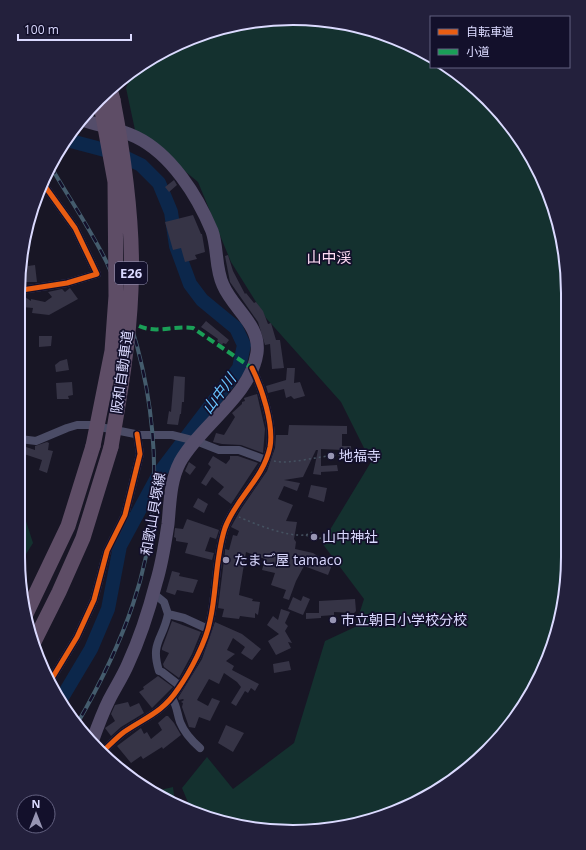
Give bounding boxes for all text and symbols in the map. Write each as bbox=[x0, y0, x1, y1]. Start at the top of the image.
scale bar bbox=[18, 16, 131, 42]
legend bbox=[430, 16, 570, 68]
text: 100 m bbox=[24, 21, 59, 38]
text: 自転車道 bbox=[466, 23, 514, 40]
text: 小道 bbox=[466, 43, 490, 60]
district label: 山中渓 bbox=[306, 247, 352, 267]
road number: E26 bbox=[115, 262, 147, 284]
street label: 阪和自動車道 bbox=[106, 329, 137, 415]
water label: 山中川 bbox=[197, 368, 241, 417]
place label: 地福寺 bbox=[339, 446, 381, 465]
marker: 地福寺 bbox=[326, 451, 336, 461]
street label: 和歌山貝塚線 bbox=[136, 471, 169, 557]
place label: 山中神社 bbox=[322, 527, 378, 546]
marker: 山中神社 bbox=[309, 532, 319, 542]
place label: たまご屋 tamaco bbox=[234, 550, 342, 569]
marker: たまご屋 tamaco bbox=[221, 555, 231, 565]
place label: 市立朝日小学校分校 bbox=[341, 610, 467, 629]
marker: 市立朝日小学校分校 bbox=[328, 615, 338, 625]
north arrow bbox=[16, 794, 56, 834]
text: N bbox=[32, 796, 40, 811]

